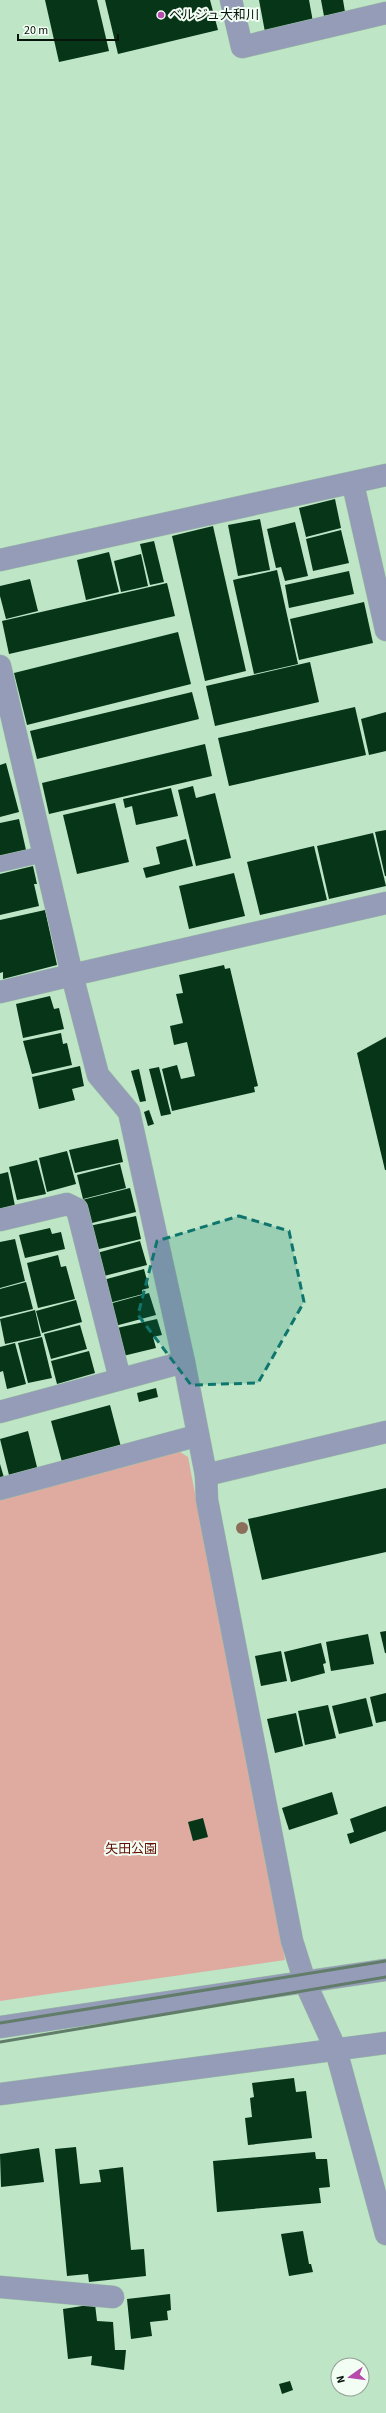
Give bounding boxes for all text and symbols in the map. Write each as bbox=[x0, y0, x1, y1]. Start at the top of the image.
place label: ベルジュ大和川 bbox=[169, 6, 259, 24]
marker: ベルジュ大和川 bbox=[156, 10, 166, 20]
scale bar bbox=[18, 16, 118, 42]
text: 20 m bbox=[24, 22, 48, 39]
park label: 矢田公園 bbox=[105, 1840, 157, 1858]
north arrow bbox=[330, 2357, 370, 2397]
text: N bbox=[333, 2374, 349, 2385]

